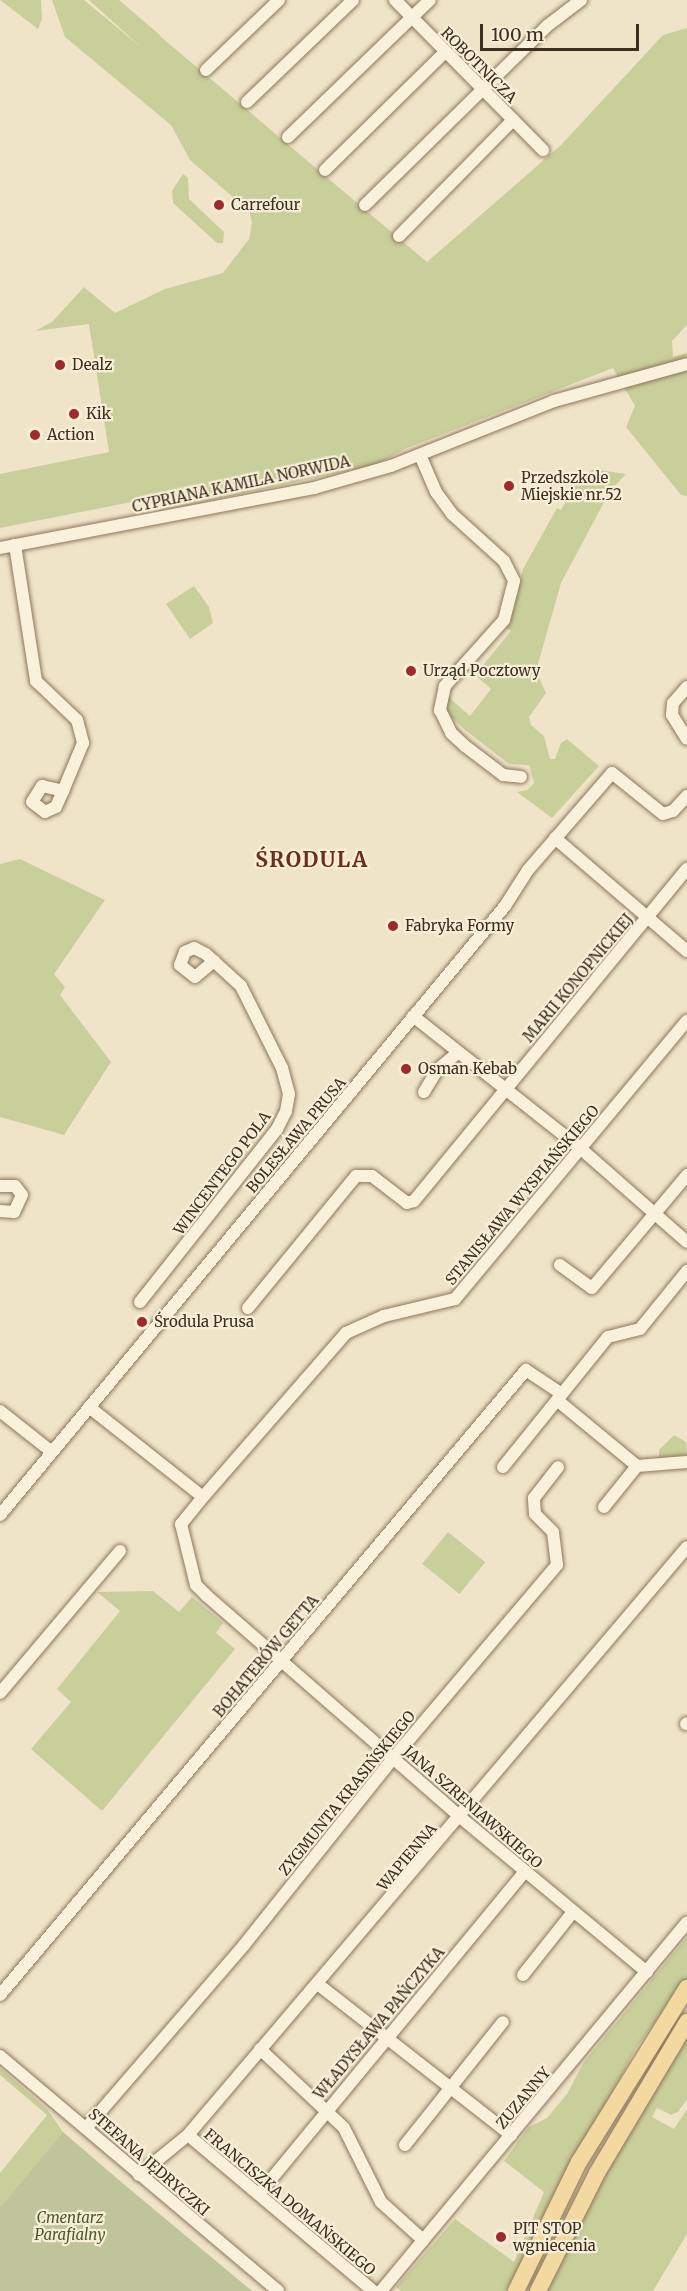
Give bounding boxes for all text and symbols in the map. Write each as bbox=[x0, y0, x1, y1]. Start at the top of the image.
scale bar bbox=[483, 12, 642, 50]
street label: ROBOTNICZA bbox=[437, 23, 521, 107]
text: 100 m bbox=[491, 23, 544, 46]
place label: Carrefour bbox=[231, 196, 300, 214]
marker: Carrefour bbox=[212, 198, 226, 212]
place label: Dealz bbox=[72, 356, 112, 374]
marker: Dealz bbox=[53, 358, 67, 372]
place label: Kik bbox=[86, 405, 111, 423]
marker: Kik bbox=[67, 407, 81, 421]
place label: Action bbox=[47, 426, 94, 444]
marker: Action bbox=[28, 428, 42, 442]
street label: CYPRIANA KAMILA NORWIDA bbox=[130, 452, 352, 516]
place label: Przedszkole Miejskie nr.52 bbox=[521, 468, 622, 503]
marker: Przedszkole Miejskie nr.52 bbox=[502, 479, 516, 493]
place label: Urząd Pocztowy bbox=[423, 662, 540, 680]
marker: Urząd Pocztowy bbox=[404, 664, 418, 678]
district label: ŚRODULA bbox=[255, 847, 369, 873]
street label: MARII KONOPNICKIEJ bbox=[519, 910, 637, 1046]
place label: Fabryka Formy bbox=[405, 917, 514, 935]
marker: Fabryka Formy bbox=[386, 919, 400, 933]
place label: Osman Kebab bbox=[418, 1060, 517, 1078]
marker: Osman Kebab bbox=[399, 1062, 413, 1076]
street label: BOLESŁAWA PRUSA bbox=[243, 1074, 349, 1196]
street label: STANISŁAWA WYSPIAŃSKIEGO bbox=[441, 1101, 603, 1289]
street label: WINCENTEGO POLA bbox=[170, 1108, 274, 1238]
place label: Środula Prusa bbox=[154, 1313, 254, 1331]
marker: Środula Prusa bbox=[135, 1315, 149, 1329]
street label: BOHATERÓW GETTA bbox=[210, 1591, 322, 1721]
street label: ZYGMUNTA KRASIŃSKIEGO bbox=[275, 1707, 419, 1879]
street label: JANA SZRENIAWSKIEGO bbox=[400, 1742, 546, 1872]
street label: WAPIENNA bbox=[374, 1820, 440, 1894]
street label: WŁADYSŁAWA PAŃCZYKA bbox=[310, 1943, 448, 2103]
street label: ZUZANNY bbox=[492, 2064, 554, 2132]
street label: STEFANA JĘDRYCZKI bbox=[85, 2105, 213, 2219]
street label: FRANCISZKA DOMAŃSKIEGO bbox=[201, 2125, 379, 2279]
park label: Cmentarz Parafialny bbox=[35, 2208, 105, 2243]
place label: PIT STOP wgniecenia bbox=[513, 2219, 596, 2254]
marker: PIT STOP wgniecenia bbox=[494, 2230, 508, 2244]

